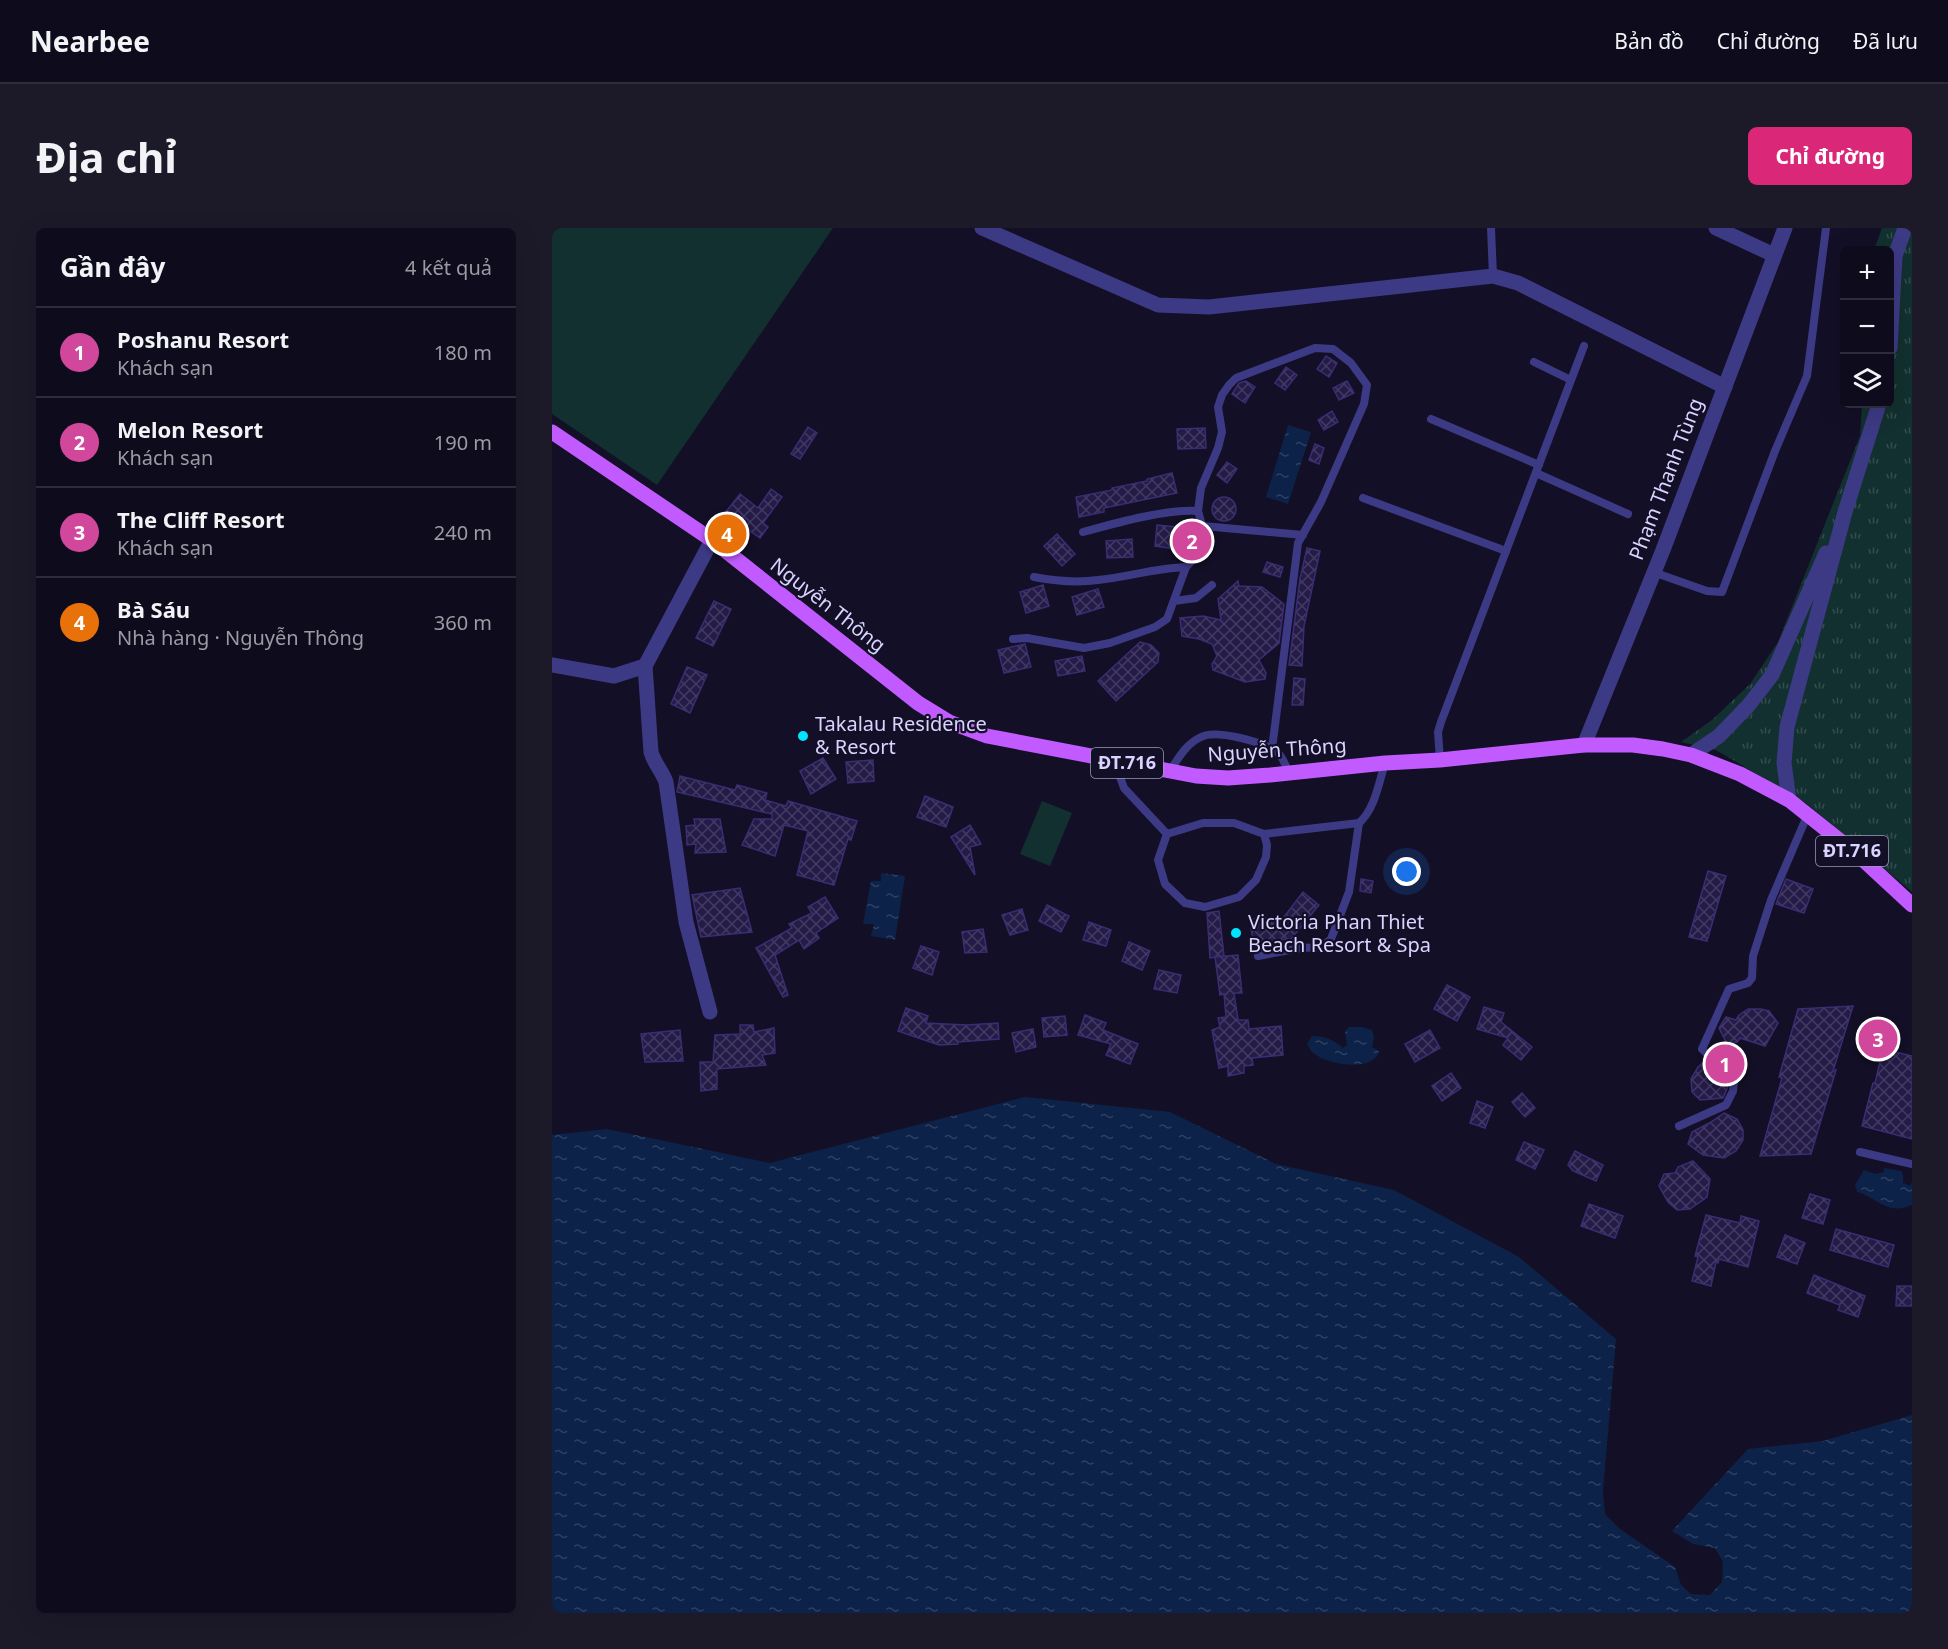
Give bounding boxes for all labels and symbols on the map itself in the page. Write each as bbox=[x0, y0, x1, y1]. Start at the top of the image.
street label: Phạm Thanh Tùng bbox=[1622, 394, 1709, 564]
pin: 4 bbox=[708, 512, 747, 556]
pin: 2 bbox=[1172, 518, 1212, 564]
street label: Nguyễn Thông bbox=[765, 551, 891, 658]
place label: Takalau Residence & Resort bbox=[815, 710, 987, 760]
marker: Takalau Residence & Resort bbox=[796, 729, 810, 743]
street label: Nguyễn Thông bbox=[1207, 731, 1347, 768]
road number: ĐT.716 bbox=[1091, 748, 1163, 778]
road number: ĐT.716 bbox=[1816, 836, 1888, 866]
your location bbox=[1392, 857, 1421, 886]
place label: Victoria Phan Thiet Beach Resort & Spa bbox=[1248, 908, 1431, 958]
marker: Victoria Phan Thiet Beach Resort & Spa bbox=[1229, 926, 1243, 940]
pin: 3 bbox=[1858, 1016, 1898, 1062]
pin: 1 bbox=[1706, 1042, 1744, 1086]

